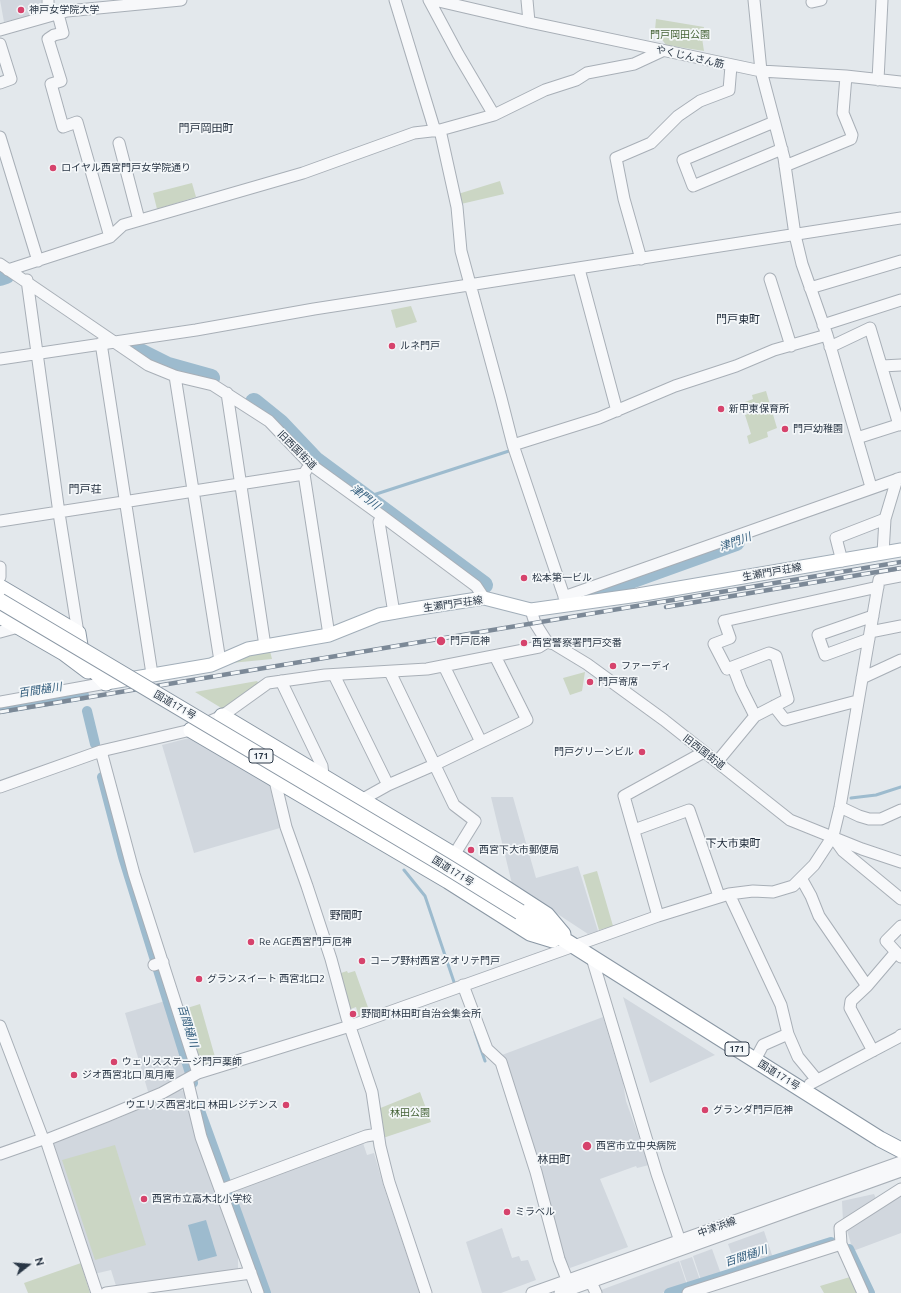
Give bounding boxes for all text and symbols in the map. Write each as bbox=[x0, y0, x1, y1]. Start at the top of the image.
place label: 神戸女学院大学 bbox=[29, 4, 99, 16]
marker: 神戸女学院大学 bbox=[16, 5, 26, 15]
park label: 門戸岡田公園 bbox=[650, 29, 710, 41]
street label: やくじんさん筋 bbox=[655, 43, 725, 71]
district label: 門戸岡田町 bbox=[179, 121, 233, 135]
place label: ロイヤル西宮門戸女学院通り bbox=[61, 162, 191, 174]
marker: ロイヤル西宮門戸女学院通り bbox=[48, 163, 58, 173]
district label: 門戸東町 bbox=[716, 312, 760, 326]
place label: ルネ門戸 bbox=[400, 340, 440, 352]
marker: ルネ門戸 bbox=[387, 341, 397, 351]
place label: 新甲東保育所 bbox=[729, 403, 789, 415]
marker: 新甲東保育所 bbox=[716, 404, 726, 414]
place label: 門戸幼稚園 bbox=[793, 423, 843, 435]
marker: 門戸幼稚園 bbox=[780, 424, 790, 434]
street label: 旧西国街道 bbox=[275, 428, 319, 472]
district label: 門戸荘 bbox=[69, 482, 101, 496]
water label: 津門川 bbox=[348, 482, 382, 512]
water label: 津門川 bbox=[717, 530, 753, 554]
street label: 生瀬門戸荘線 bbox=[741, 561, 803, 583]
place label: 松本第一ビル bbox=[532, 572, 592, 584]
marker: 松本第一ビル bbox=[519, 573, 529, 583]
street label: 生瀬門戸荘線 bbox=[422, 594, 484, 614]
marker: 門戸厄神 bbox=[435, 635, 447, 647]
place label: 門戸厄神 bbox=[450, 635, 490, 647]
place label: 西宮警察署門戸交番 bbox=[532, 637, 622, 649]
marker: 西宮警察署門戸交番 bbox=[519, 638, 529, 648]
place label: ファーディ bbox=[621, 660, 671, 672]
marker: ファーディ bbox=[608, 661, 618, 671]
place label: 門戸寄席 bbox=[598, 676, 638, 688]
marker: 門戸寄席 bbox=[585, 677, 595, 687]
water label: 百間樋川 bbox=[17, 680, 63, 700]
street label: 国道171号 bbox=[152, 688, 198, 722]
street label: 旧西国街道 bbox=[681, 732, 727, 772]
place label: 門戸グリーンビル bbox=[554, 746, 634, 758]
marker: 門戸グリーンビル bbox=[637, 747, 647, 757]
road number: 171 bbox=[249, 749, 273, 763]
district label: 下大市東町 bbox=[706, 836, 760, 850]
place label: 西宮下大市郵便局 bbox=[479, 844, 559, 856]
marker: 西宮下大市郵便局 bbox=[466, 845, 476, 855]
street label: 国道171号 bbox=[430, 853, 476, 889]
district label: 野間町 bbox=[330, 908, 362, 922]
place label: Re AGE西宮門戸厄神 bbox=[259, 936, 352, 948]
marker: Re AGE西宮門戸厄神 bbox=[246, 937, 256, 947]
place label: コープ野村西宮クオリテ門戸 bbox=[370, 955, 500, 967]
marker: コープ野村西宮クオリテ門戸 bbox=[357, 956, 367, 966]
place label: グランスイート 西宮北口2 bbox=[207, 973, 325, 985]
marker: グランスイート 西宮北口2 bbox=[194, 974, 204, 984]
water label: 百間樋川 bbox=[175, 1003, 201, 1049]
place label: 野間町林田町自治会集会所 bbox=[361, 1008, 481, 1020]
marker: 野間町林田町自治会集会所 bbox=[348, 1009, 358, 1019]
road number: 171 bbox=[725, 1042, 749, 1056]
place label: ウェリスステージ門戸薬師 bbox=[122, 1056, 242, 1068]
marker: ウェリスステージ門戸薬師 bbox=[109, 1057, 119, 1067]
street label: 国道171号 bbox=[756, 1057, 802, 1093]
place label: ジオ西宮北口 風月庵 bbox=[82, 1069, 174, 1081]
marker: ジオ西宮北口 風月庵 bbox=[69, 1070, 79, 1080]
place label: ウエリス西宮北口 林田レジデンス bbox=[126, 1099, 278, 1111]
marker: ウエリス西宮北口 林田レジデンス bbox=[281, 1100, 291, 1110]
place label: グランダ門戸厄神 bbox=[713, 1104, 793, 1116]
marker: グランダ門戸厄神 bbox=[700, 1105, 710, 1115]
park label: 林田公園 bbox=[390, 1107, 430, 1119]
marker: 西宮市立中央病院 bbox=[581, 1140, 593, 1152]
place label: 西宮市立中央病院 bbox=[596, 1140, 676, 1152]
district label: 林田町 bbox=[538, 1152, 570, 1166]
place label: 西宮市立高木北小学校 bbox=[152, 1193, 252, 1205]
marker: 西宮市立高木北小学校 bbox=[139, 1194, 149, 1204]
place label: ミラベル bbox=[515, 1206, 555, 1218]
marker: ミラベル bbox=[502, 1207, 512, 1217]
street label: 中津浜線 bbox=[696, 1215, 738, 1239]
water label: 百間樋川 bbox=[723, 1243, 769, 1269]
north arrow bbox=[8, 1245, 48, 1285]
text: N bbox=[33, 1256, 46, 1267]

